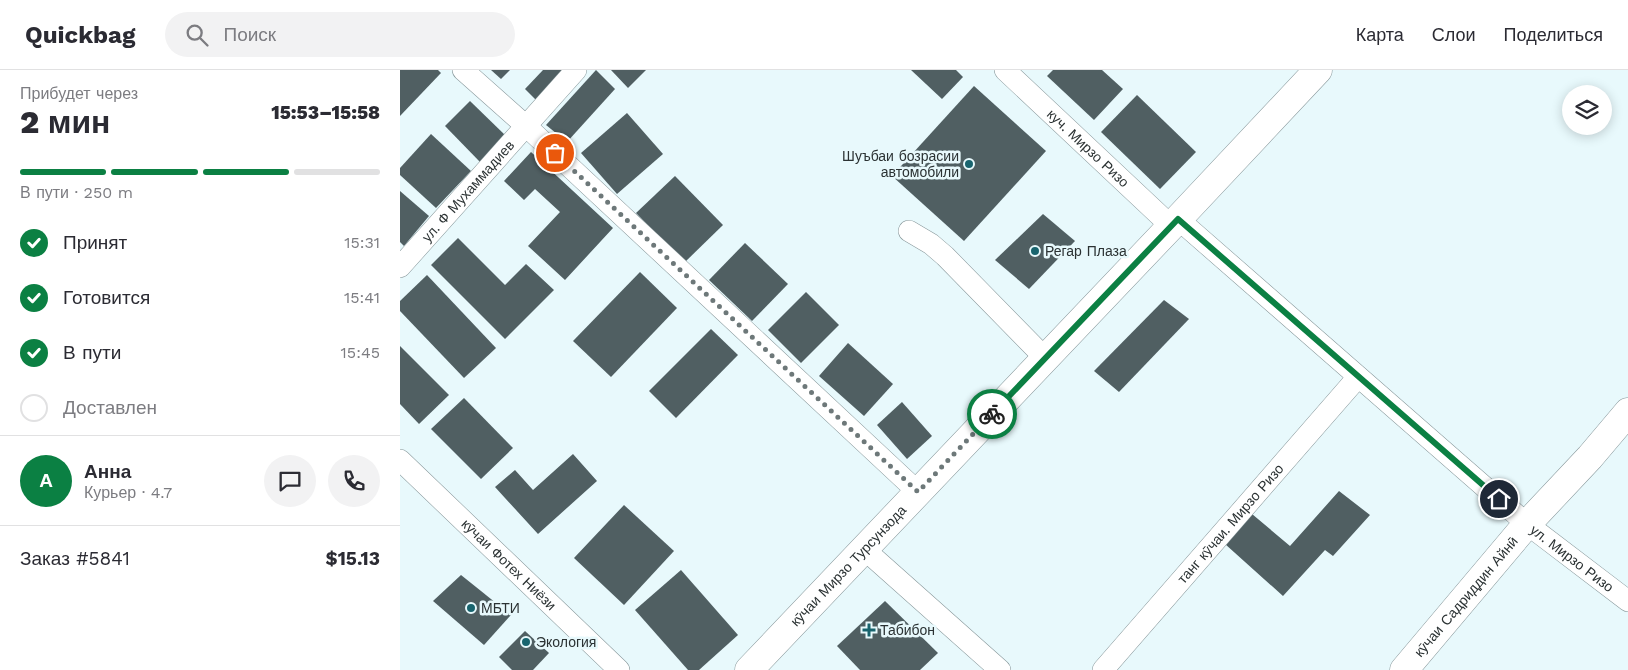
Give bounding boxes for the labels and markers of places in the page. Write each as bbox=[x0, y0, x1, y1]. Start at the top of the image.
pin bbox=[534, 132, 576, 174]
place label: Шуъбаи бозрасии автомобили bbox=[842, 148, 959, 180]
marker: Шуъбаи бозрасии автомобили bbox=[963, 158, 975, 170]
place label: Регар Плаза bbox=[1045, 243, 1127, 259]
marker: Регар Плаза bbox=[1029, 245, 1041, 257]
pin bbox=[1478, 478, 1520, 520]
place label: МБТИ bbox=[481, 600, 520, 616]
marker: МБТИ bbox=[465, 602, 477, 614]
place label: Табибон bbox=[880, 622, 935, 638]
marker: Табибон bbox=[862, 623, 876, 637]
place label: Экология bbox=[536, 634, 596, 650]
marker: Экология bbox=[520, 636, 532, 648]

